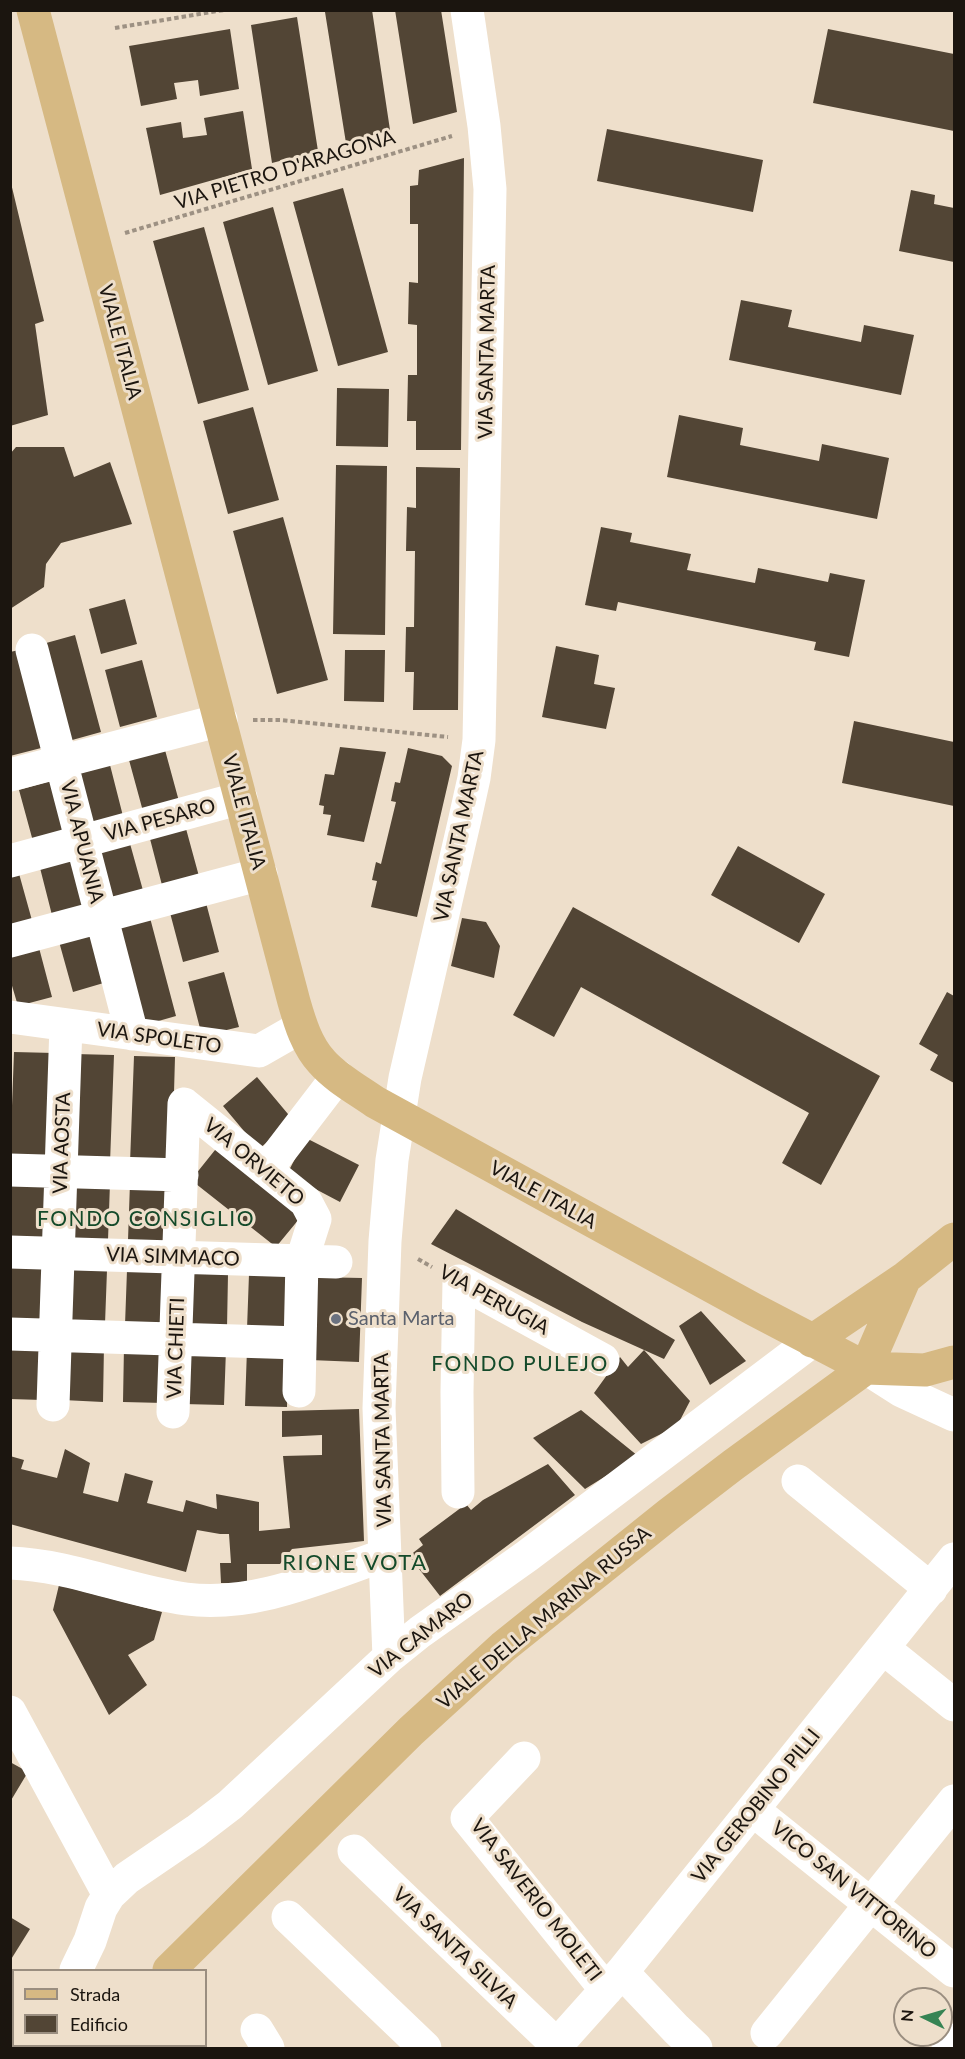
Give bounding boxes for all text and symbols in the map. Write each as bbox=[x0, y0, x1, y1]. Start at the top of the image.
street label: VIA PIETRO D'ARAGONA bbox=[172, 125, 398, 215]
street label: VIA SANTA MARTA bbox=[473, 265, 501, 439]
street label: VIALE ITALIA bbox=[93, 282, 147, 402]
street label: VIA SANTA MARTA bbox=[429, 748, 489, 924]
street label: VIALE ITALIA bbox=[217, 752, 271, 872]
street label: VIA APUANIA bbox=[55, 778, 109, 906]
street label: VIA PESARO bbox=[102, 794, 218, 846]
street label: VIA SPOLETO bbox=[95, 1017, 223, 1059]
street label: VIA AOSTA bbox=[48, 1092, 76, 1194]
street label: VIA ORVIETO bbox=[199, 1113, 309, 1211]
street label: VIALE ITALIA bbox=[485, 1156, 601, 1234]
district label: FONDO CONSIGLIO bbox=[37, 1206, 255, 1232]
street label: VIA SIMMACO bbox=[106, 1243, 240, 1271]
street label: VIA PERUGIA bbox=[435, 1260, 553, 1340]
street label: VIA CHIETI bbox=[162, 1297, 190, 1399]
place label: Santa Marta bbox=[348, 1307, 454, 1331]
marker: Santa Marta bbox=[329, 1312, 343, 1326]
district label: FONDO PULEJO bbox=[431, 1351, 609, 1377]
street label: VIA SANTA MARTA bbox=[369, 1353, 397, 1527]
street label: VIALE DELLA MARINA RUSSA bbox=[432, 1521, 656, 1715]
district label: RIONE VOTA bbox=[282, 1550, 428, 1576]
street label: VIA CAMARO bbox=[364, 1587, 478, 1683]
street label: VIA GEROBINO PILLI bbox=[687, 1724, 825, 1888]
street label: VIA SAVERIO MOLETI bbox=[465, 1814, 607, 1986]
street label: VICO SAN VITTORINO bbox=[767, 1816, 941, 1964]
street label: VIA SANTA SILVIA bbox=[388, 1882, 522, 2014]
legend bbox=[12, 1969, 207, 2047]
text: Strada bbox=[70, 1983, 120, 2005]
north arrow bbox=[893, 1987, 953, 2047]
text: N bbox=[897, 2009, 917, 2023]
text: Edificio bbox=[70, 2013, 128, 2035]

